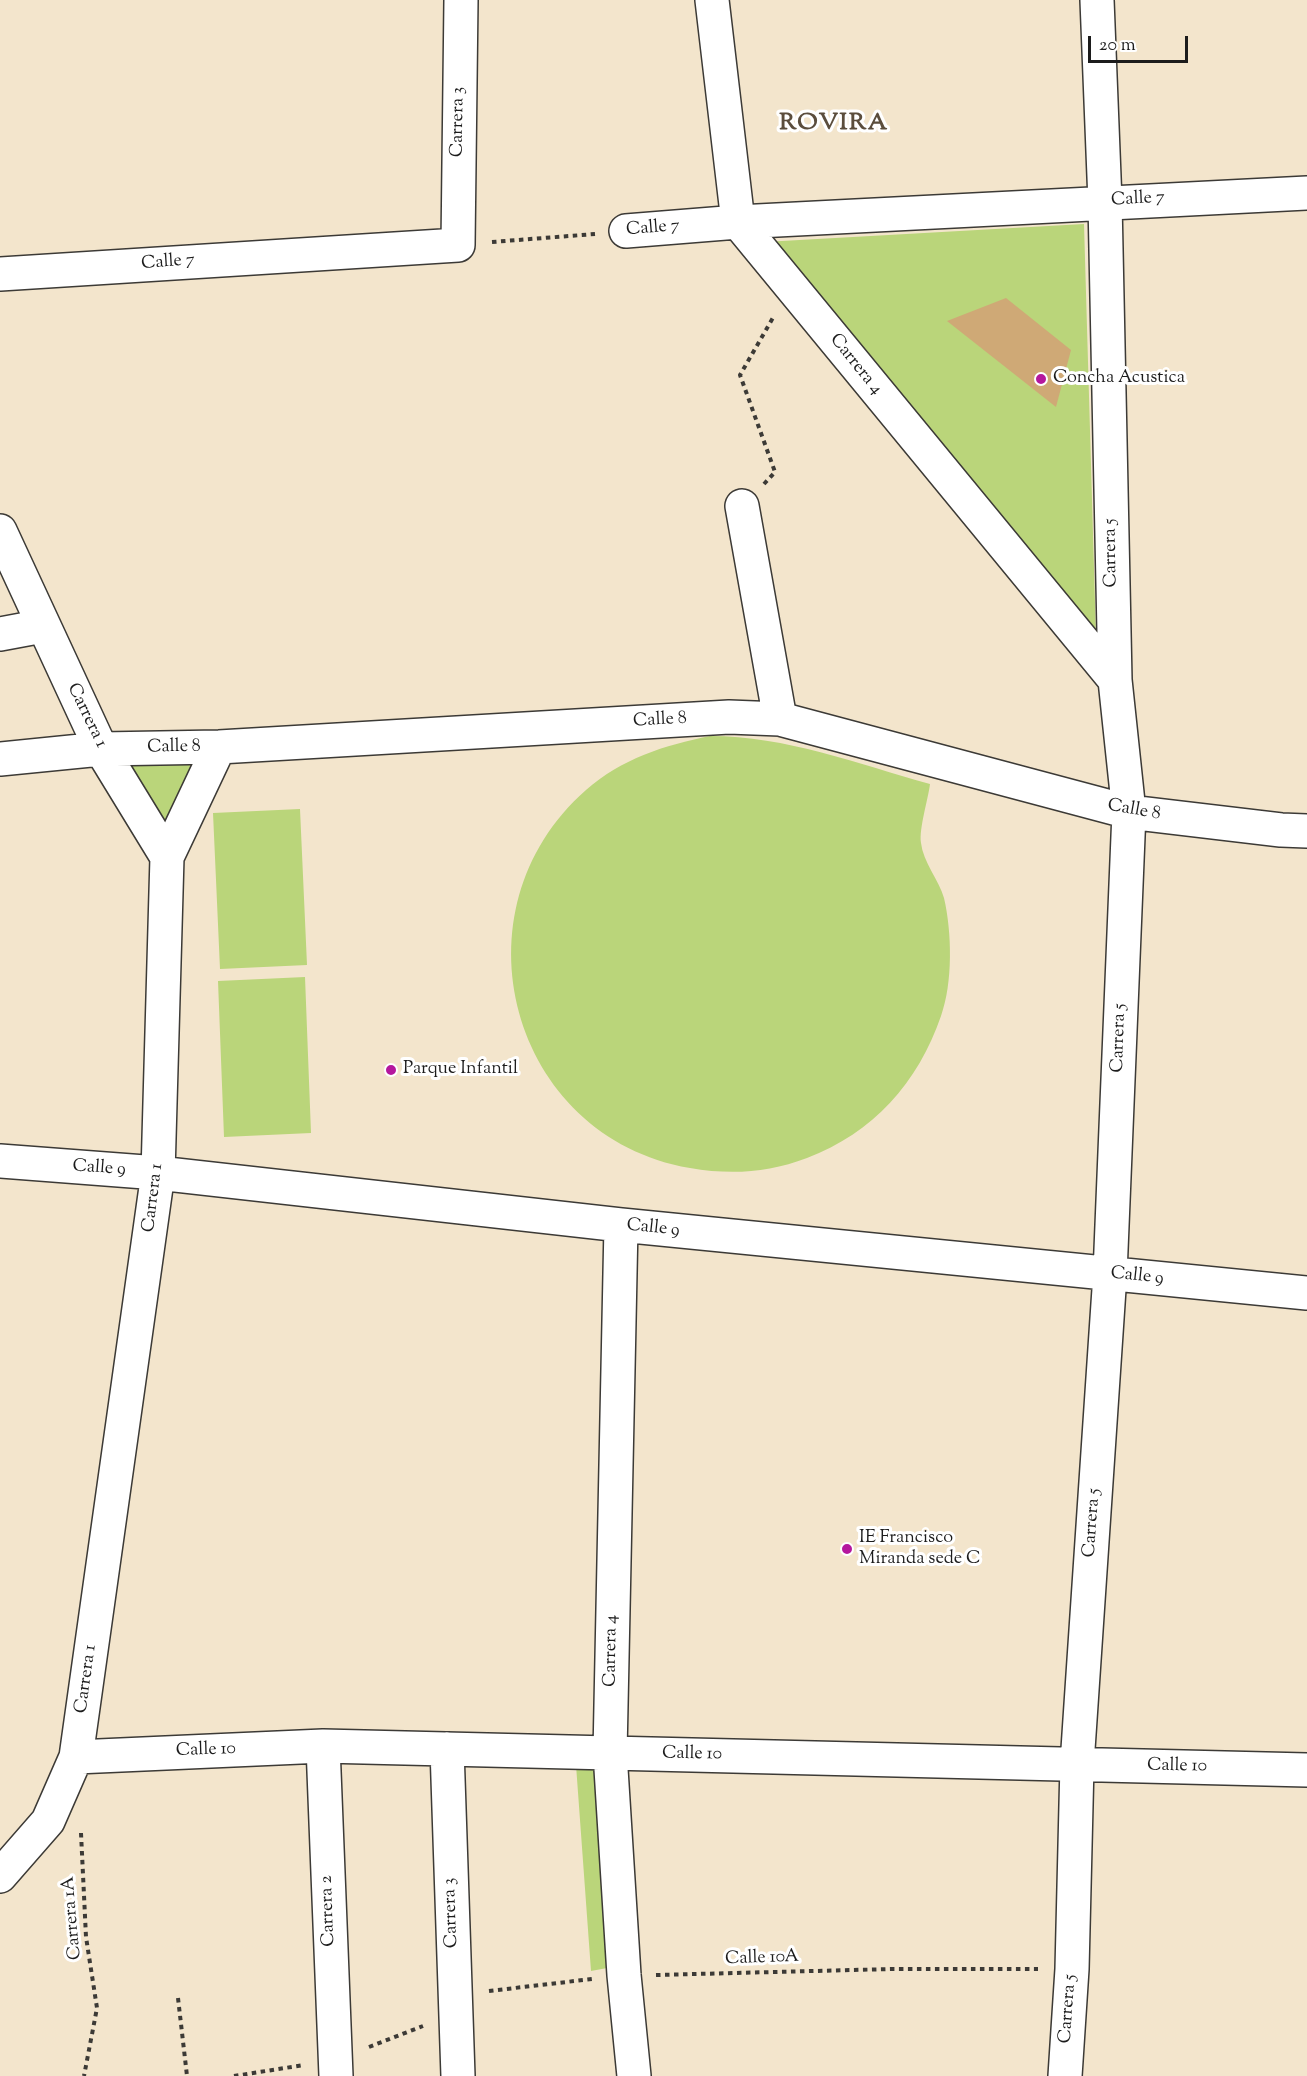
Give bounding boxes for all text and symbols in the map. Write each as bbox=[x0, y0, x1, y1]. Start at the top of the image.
scale bar bbox=[1091, 24, 1192, 62]
text: 20 m bbox=[1099, 33, 1136, 59]
street label: Carrera 3 bbox=[448, 87, 470, 157]
district label: ROVIRA bbox=[779, 111, 889, 139]
street label: Calle 7 bbox=[1111, 188, 1165, 212]
street label: Calle 7 bbox=[625, 216, 681, 242]
street label: Calle 7 bbox=[140, 250, 196, 276]
street label: Carrera 4 bbox=[824, 330, 886, 400]
place label: Concha Acustica bbox=[1053, 368, 1185, 390]
marker: Concha Acustica bbox=[1034, 372, 1048, 386]
street label: Carrera 5 bbox=[1101, 518, 1123, 588]
street label: Carrera 1 bbox=[61, 680, 111, 752]
street label: Calle 8 bbox=[633, 709, 687, 733]
street label: Calle 8 bbox=[147, 737, 201, 759]
street label: Calle 8 bbox=[1106, 796, 1162, 826]
street label: Carrera 5 bbox=[1108, 1003, 1132, 1073]
place label: Parque Infantil bbox=[403, 1059, 518, 1081]
marker: Parque Infantil bbox=[384, 1063, 398, 1077]
street label: Calle 9 bbox=[72, 1156, 126, 1182]
street label: Carrera 1 bbox=[139, 1162, 169, 1234]
street label: Calle 9 bbox=[625, 1215, 681, 1243]
street label: Calle 9 bbox=[1109, 1263, 1165, 1291]
street label: Carrera 5 bbox=[1080, 1488, 1106, 1558]
place label: IE Francisco Miranda sede C bbox=[859, 1528, 981, 1570]
marker: IE Francisco Miranda sede C bbox=[840, 1542, 854, 1556]
street label: Carrera 4 bbox=[601, 1615, 623, 1687]
street label: Carrera 1 bbox=[71, 1643, 103, 1715]
street label: Calle 10 bbox=[176, 1739, 236, 1763]
street label: Calle 10 bbox=[662, 1744, 722, 1766]
street label: Calle 10 bbox=[1147, 1756, 1207, 1778]
street label: Carrera 1A bbox=[59, 1875, 87, 1961]
street label: Carrera 2 bbox=[317, 1875, 341, 1947]
street label: Carrera 3 bbox=[440, 1877, 464, 1949]
street label: Calle 10A bbox=[725, 1947, 799, 1971]
street label: Carrera 5 bbox=[1056, 1974, 1082, 2044]

